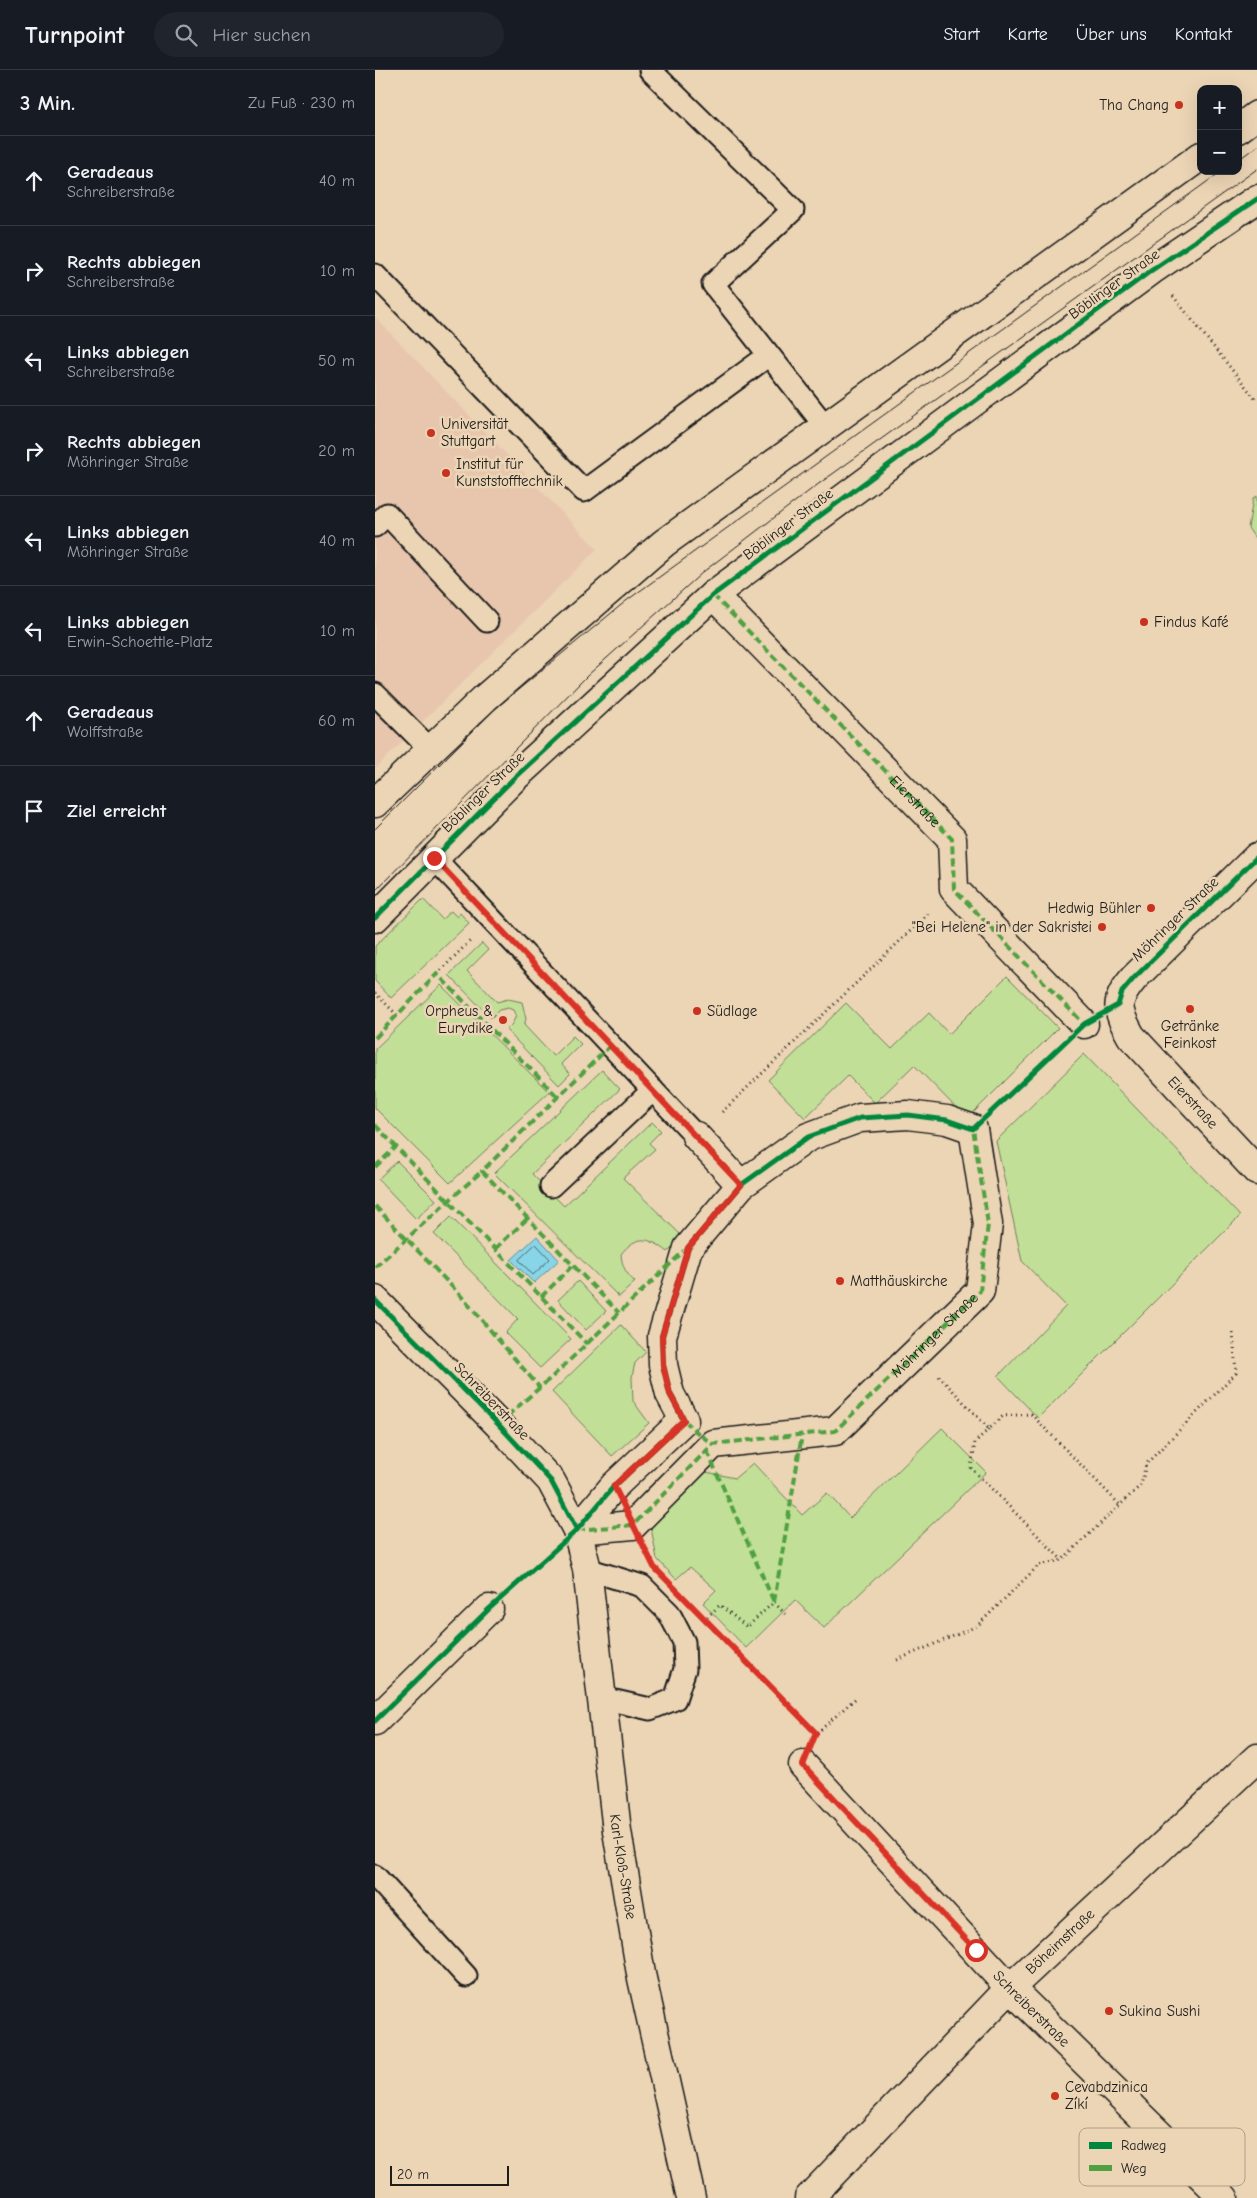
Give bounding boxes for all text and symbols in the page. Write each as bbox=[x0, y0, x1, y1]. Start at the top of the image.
search box bbox=[154, 12, 504, 57]
text: Turnpoint bbox=[25, 21, 124, 49]
icon: search bbox=[172, 21, 200, 49]
text: Hier suchen bbox=[212, 24, 311, 46]
text: Start bbox=[943, 24, 980, 45]
text: Karte bbox=[1008, 24, 1048, 45]
text: Über uns bbox=[1076, 24, 1147, 45]
text: Kontakt bbox=[1175, 24, 1232, 45]
map controls bbox=[1197, 85, 1242, 175]
button: + bbox=[1197, 85, 1242, 130]
text: 3 Min. bbox=[20, 91, 75, 115]
text: Zu Fuß · 230 m bbox=[248, 94, 355, 112]
place label: Tha Chang bbox=[1099, 96, 1169, 114]
marker: Tha Chang bbox=[1173, 99, 1185, 111]
button: − bbox=[1197, 130, 1242, 175]
text: Geradeaus bbox=[67, 161, 153, 183]
icon: ahead bbox=[20, 167, 48, 195]
text: 40 m bbox=[319, 172, 355, 190]
text: Schreiberstraße bbox=[67, 183, 175, 201]
street label: Böblinger Straße bbox=[1065, 245, 1163, 323]
text: Rechts abbiegen bbox=[67, 251, 201, 273]
icon: right bbox=[20, 257, 48, 285]
text: 10 m bbox=[320, 262, 355, 280]
text: Schreiberstraße bbox=[67, 273, 175, 291]
text: Links abbiegen bbox=[67, 341, 189, 363]
icon: left bbox=[20, 347, 48, 375]
text: 50 m bbox=[318, 352, 355, 370]
text: Schreiberstraße bbox=[67, 363, 175, 381]
place label: Universität Stuttgart bbox=[441, 415, 509, 450]
marker: Universität Stuttgart bbox=[425, 427, 437, 439]
text: Rechts abbiegen bbox=[67, 431, 201, 453]
icon: right bbox=[20, 437, 48, 465]
text: 20 m bbox=[318, 442, 355, 460]
text: Möhringer Straße bbox=[67, 453, 189, 471]
place label: Institut für Kunststofftechnik bbox=[456, 455, 564, 490]
marker: Institut für Kunststofftechnik bbox=[440, 467, 452, 479]
street label: Böblinger Straße bbox=[739, 484, 837, 564]
text: Links abbiegen bbox=[67, 521, 189, 543]
icon: left bbox=[20, 527, 48, 555]
text: 40 m bbox=[319, 532, 355, 550]
text: Möhringer Straße bbox=[67, 543, 189, 561]
text: Links abbiegen bbox=[67, 611, 189, 633]
place label: Findus Kafé bbox=[1154, 613, 1229, 631]
marker: Findus Kafé bbox=[1138, 616, 1150, 628]
icon: left bbox=[20, 617, 48, 645]
text: 10 m bbox=[320, 622, 355, 640]
text: Erwin-Schoettle-Platz bbox=[67, 633, 212, 651]
text: Geradeaus bbox=[67, 701, 153, 723]
icon: ahead bbox=[20, 707, 48, 735]
text: 60 m bbox=[318, 712, 355, 730]
text: Wolffstraße bbox=[67, 723, 143, 741]
street label: Böblinger Straße bbox=[438, 748, 528, 836]
street label: Eierstraße bbox=[886, 772, 945, 831]
icon: arrive bbox=[20, 797, 48, 825]
text: Ziel erreicht bbox=[67, 800, 166, 822]
route end bbox=[423, 847, 446, 870]
street label: Möhringer Straße bbox=[1128, 873, 1223, 965]
place label: Hedwig Bühler bbox=[1048, 899, 1141, 917]
marker: Hedwig Bühler bbox=[1145, 902, 1157, 914]
place label: "Bei Helene" in der Sakristei bbox=[912, 918, 1092, 936]
marker: "Bei Helene" in der Sakristei bbox=[1096, 921, 1108, 933]
place label: Orpheus & Eurydike bbox=[425, 1002, 493, 1037]
place label: Südlage bbox=[707, 1002, 758, 1020]
marker: Getränke Feinkost bbox=[1184, 1003, 1196, 1015]
marker: Südlage bbox=[691, 1005, 703, 1017]
marker: Orpheus & Eurydike bbox=[497, 1014, 509, 1026]
place label: Getränke Feinkost bbox=[1161, 1017, 1220, 1052]
street label: Eierstraße bbox=[1164, 1072, 1222, 1133]
place label: Matthäuskirche bbox=[850, 1272, 948, 1290]
marker: Matthäuskirche bbox=[834, 1275, 846, 1287]
street label: Möhringer Straße bbox=[887, 1289, 982, 1381]
street label: Schreiberstraße bbox=[450, 1358, 534, 1444]
street label: Karl-Kloß-Straße bbox=[606, 1813, 641, 1921]
street label: Böheimstraße bbox=[1022, 1905, 1099, 1978]
route start bbox=[965, 1939, 988, 1962]
street label: Schreiberstraße bbox=[989, 1967, 1074, 2051]
place label: Sukina Sushi bbox=[1119, 2002, 1200, 2020]
marker: Sukina Sushi bbox=[1103, 2005, 1115, 2017]
place label: Cevabdzinica Zíkí bbox=[1065, 2078, 1148, 2113]
marker: Cevabdzinica Zíkí bbox=[1049, 2090, 1061, 2102]
legend bbox=[1079, 2128, 1245, 2186]
text: Radweg bbox=[1121, 2137, 1166, 2154]
text: Weg bbox=[1121, 2160, 1147, 2177]
scale bar bbox=[390, 2163, 509, 2186]
text: 20 m bbox=[397, 2166, 429, 2183]

